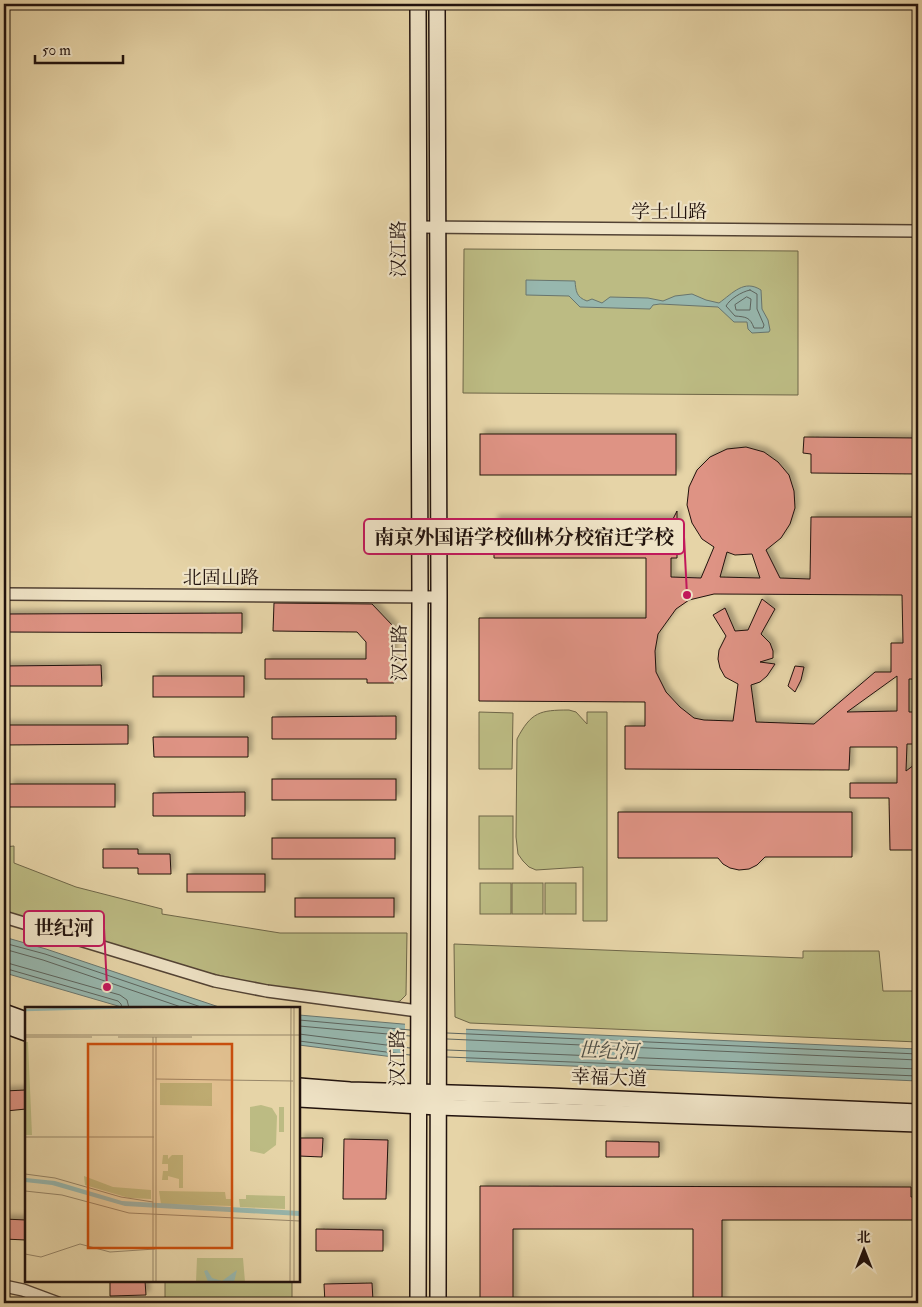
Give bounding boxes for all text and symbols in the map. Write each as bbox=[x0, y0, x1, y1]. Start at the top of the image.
scale bar bbox=[35, 32, 122, 64]
text: 50 m bbox=[42, 41, 71, 60]
street label: 学士山路 bbox=[631, 200, 707, 224]
street label: 汉江路 bbox=[387, 220, 411, 278]
callout: 南京外国语学校仙林分校宿迁学校 bbox=[364, 519, 684, 554]
text: 南京外国语学校仙林分校宿迁学校 bbox=[374, 525, 674, 550]
street label: 北固山路 bbox=[183, 566, 259, 590]
street label: 汉江路 bbox=[388, 624, 412, 682]
callout: 世纪河 bbox=[24, 911, 104, 946]
text: 世纪河 bbox=[34, 916, 94, 941]
inset map bbox=[25, 1007, 300, 1282]
street label: 汉江路 bbox=[386, 1029, 410, 1087]
water label: 世纪河 bbox=[578, 1037, 641, 1065]
street label: 幸福大道 bbox=[571, 1065, 647, 1091]
north arrow bbox=[840, 1224, 890, 1274]
text: 北 bbox=[857, 1229, 871, 1246]

